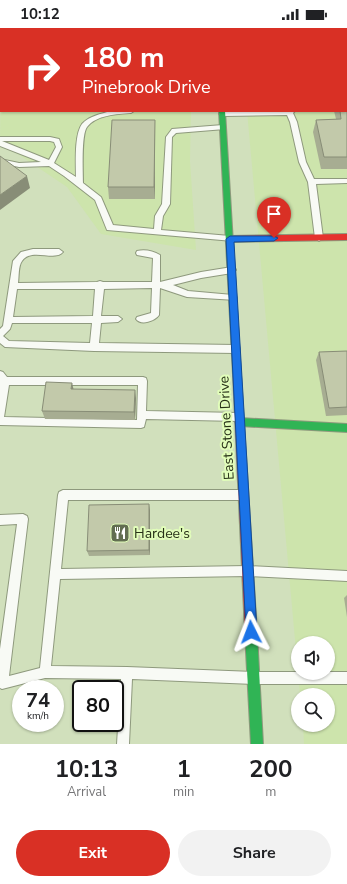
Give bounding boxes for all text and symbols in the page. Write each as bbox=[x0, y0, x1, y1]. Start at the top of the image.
text: 10:12 bbox=[20, 4, 60, 24]
text: 180 m bbox=[82, 39, 165, 77]
icon: right bbox=[16, 44, 68, 96]
text: Pinebrook Drive bbox=[82, 75, 211, 99]
pin bbox=[257, 197, 291, 238]
icon: arrive bbox=[263, 203, 285, 225]
street label: East Stone Drive bbox=[214, 376, 239, 480]
restaurant icon: Hardee's bbox=[109, 522, 131, 544]
place label: Hardee's bbox=[134, 524, 190, 543]
position arrow bbox=[230, 611, 272, 653]
map controls bbox=[291, 636, 335, 732]
button: sound bbox=[291, 636, 335, 680]
speed limit sign: 80 bbox=[72, 680, 124, 732]
text: 74 bbox=[26, 687, 50, 714]
button: search bbox=[291, 688, 335, 732]
text: km/h bbox=[27, 709, 49, 723]
text: 10:13 bbox=[55, 753, 118, 785]
text: 1 bbox=[176, 753, 191, 785]
text: 200 bbox=[249, 753, 292, 785]
text: Arrival bbox=[67, 783, 106, 801]
text: min bbox=[173, 783, 194, 801]
text: m bbox=[265, 783, 276, 801]
button: Exit bbox=[16, 830, 170, 876]
button: Share bbox=[178, 830, 331, 876]

